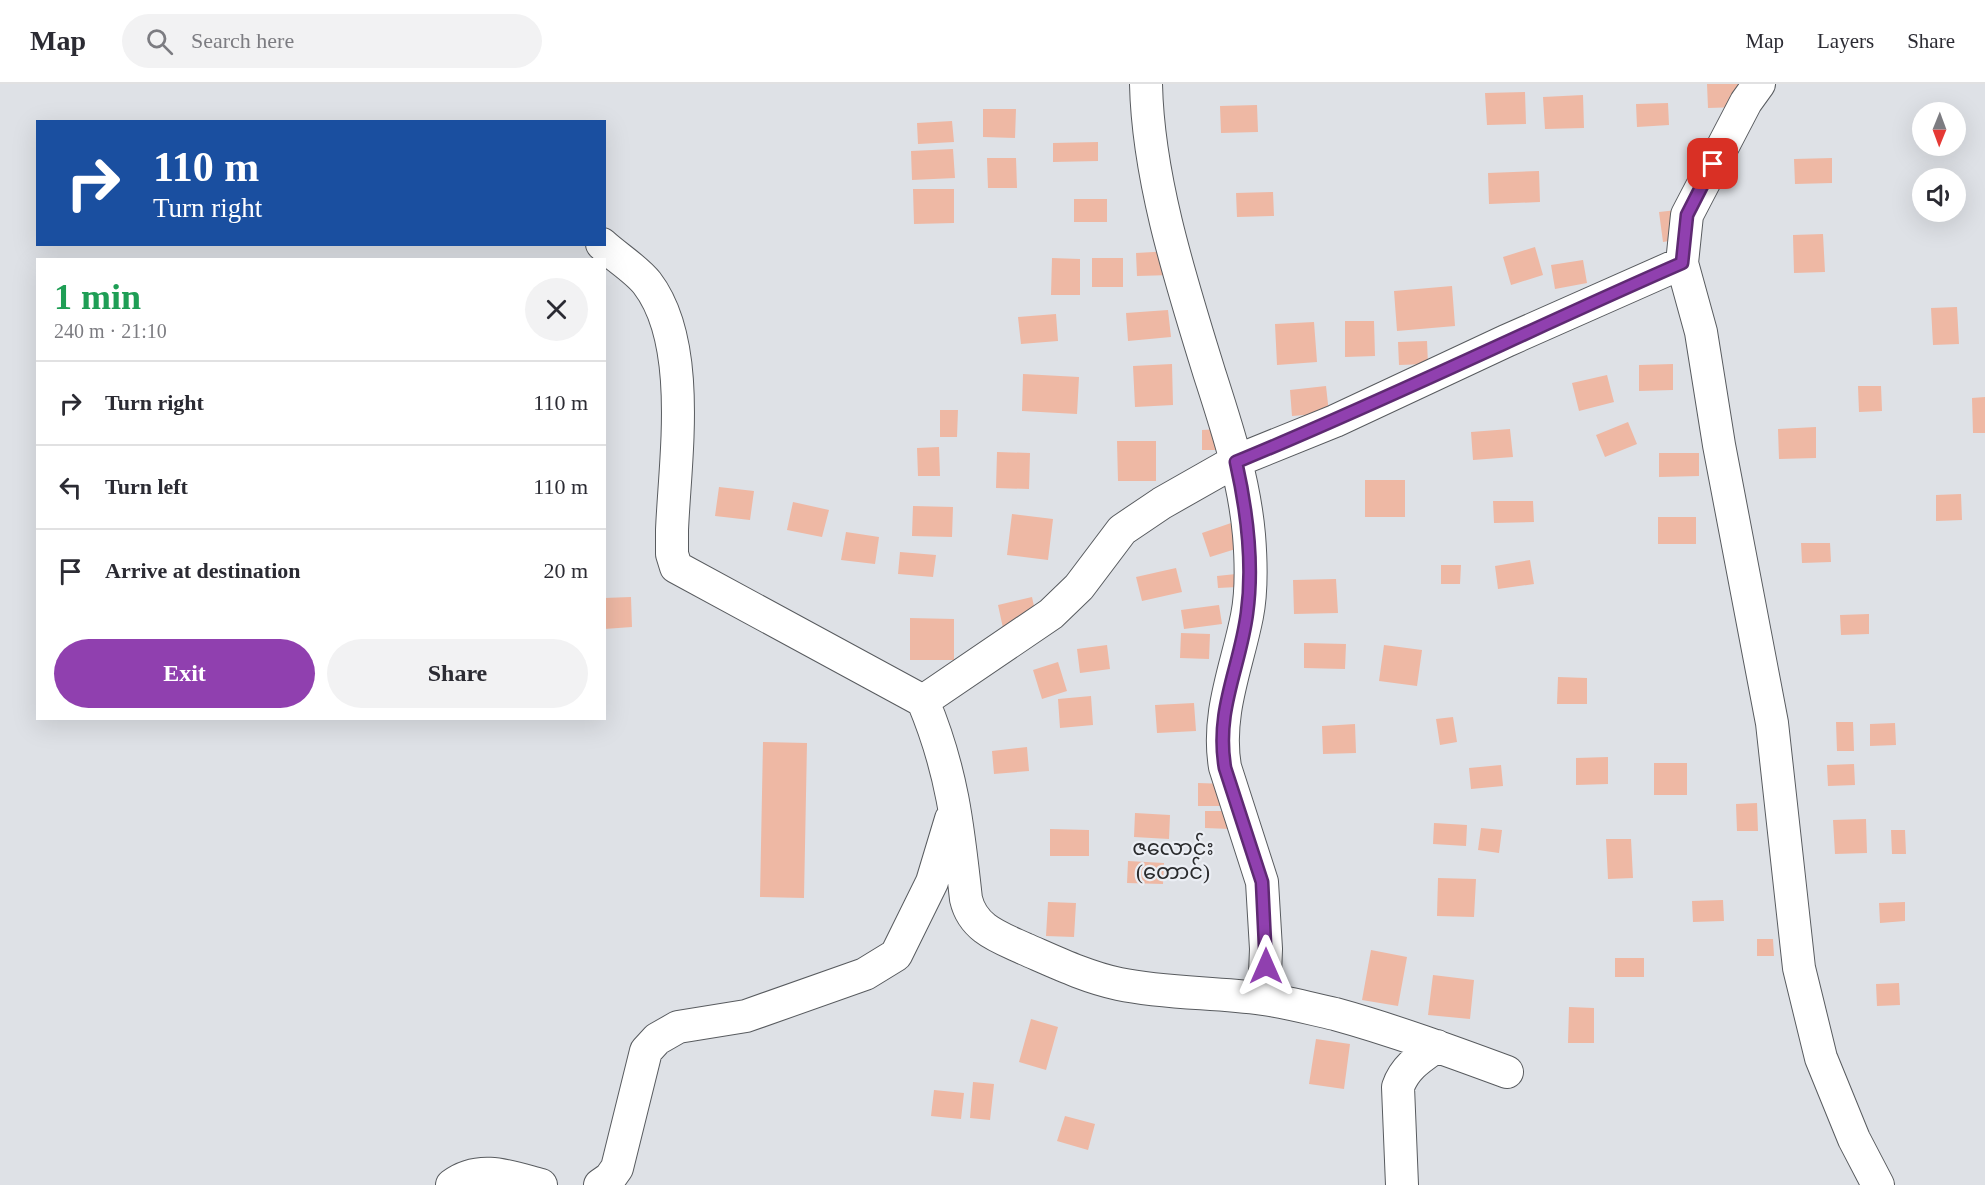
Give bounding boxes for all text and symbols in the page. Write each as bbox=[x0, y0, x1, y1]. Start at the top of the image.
search box bbox=[122, 14, 542, 68]
text: Map bbox=[30, 25, 86, 56]
icon: search bbox=[143, 25, 176, 58]
text: Search here bbox=[191, 28, 294, 53]
text: Map bbox=[1746, 29, 1784, 53]
text: Layers bbox=[1817, 29, 1874, 53]
text: Share bbox=[1907, 29, 1955, 53]
north arrow bbox=[1912, 102, 1966, 156]
map controls bbox=[1912, 102, 1966, 222]
pin bbox=[1687, 138, 1738, 189]
icon: right bbox=[54, 144, 132, 222]
text: 110 m bbox=[153, 144, 259, 190]
icon: arrive bbox=[1696, 147, 1729, 180]
button: sound bbox=[1912, 168, 1966, 222]
text: Turn right bbox=[153, 193, 262, 223]
text: 1 min bbox=[54, 277, 141, 317]
button: close bbox=[525, 278, 588, 341]
text: 240 m · 21:10 bbox=[54, 320, 167, 342]
icon: right bbox=[54, 387, 87, 420]
text: Turn right bbox=[105, 390, 204, 415]
text: 110 m bbox=[533, 390, 588, 415]
icon: left bbox=[54, 471, 87, 504]
text: Turn left bbox=[105, 474, 188, 499]
text: 110 m bbox=[533, 474, 588, 499]
icon: arrive bbox=[54, 555, 87, 588]
text: Arrive at destination bbox=[105, 558, 301, 583]
text: 20 m bbox=[543, 558, 588, 583]
button: Exit bbox=[54, 639, 315, 708]
button: Share bbox=[327, 639, 588, 708]
district label: ဇလောင်း (တောင်) bbox=[1132, 832, 1214, 884]
position arrow bbox=[1234, 934, 1298, 998]

